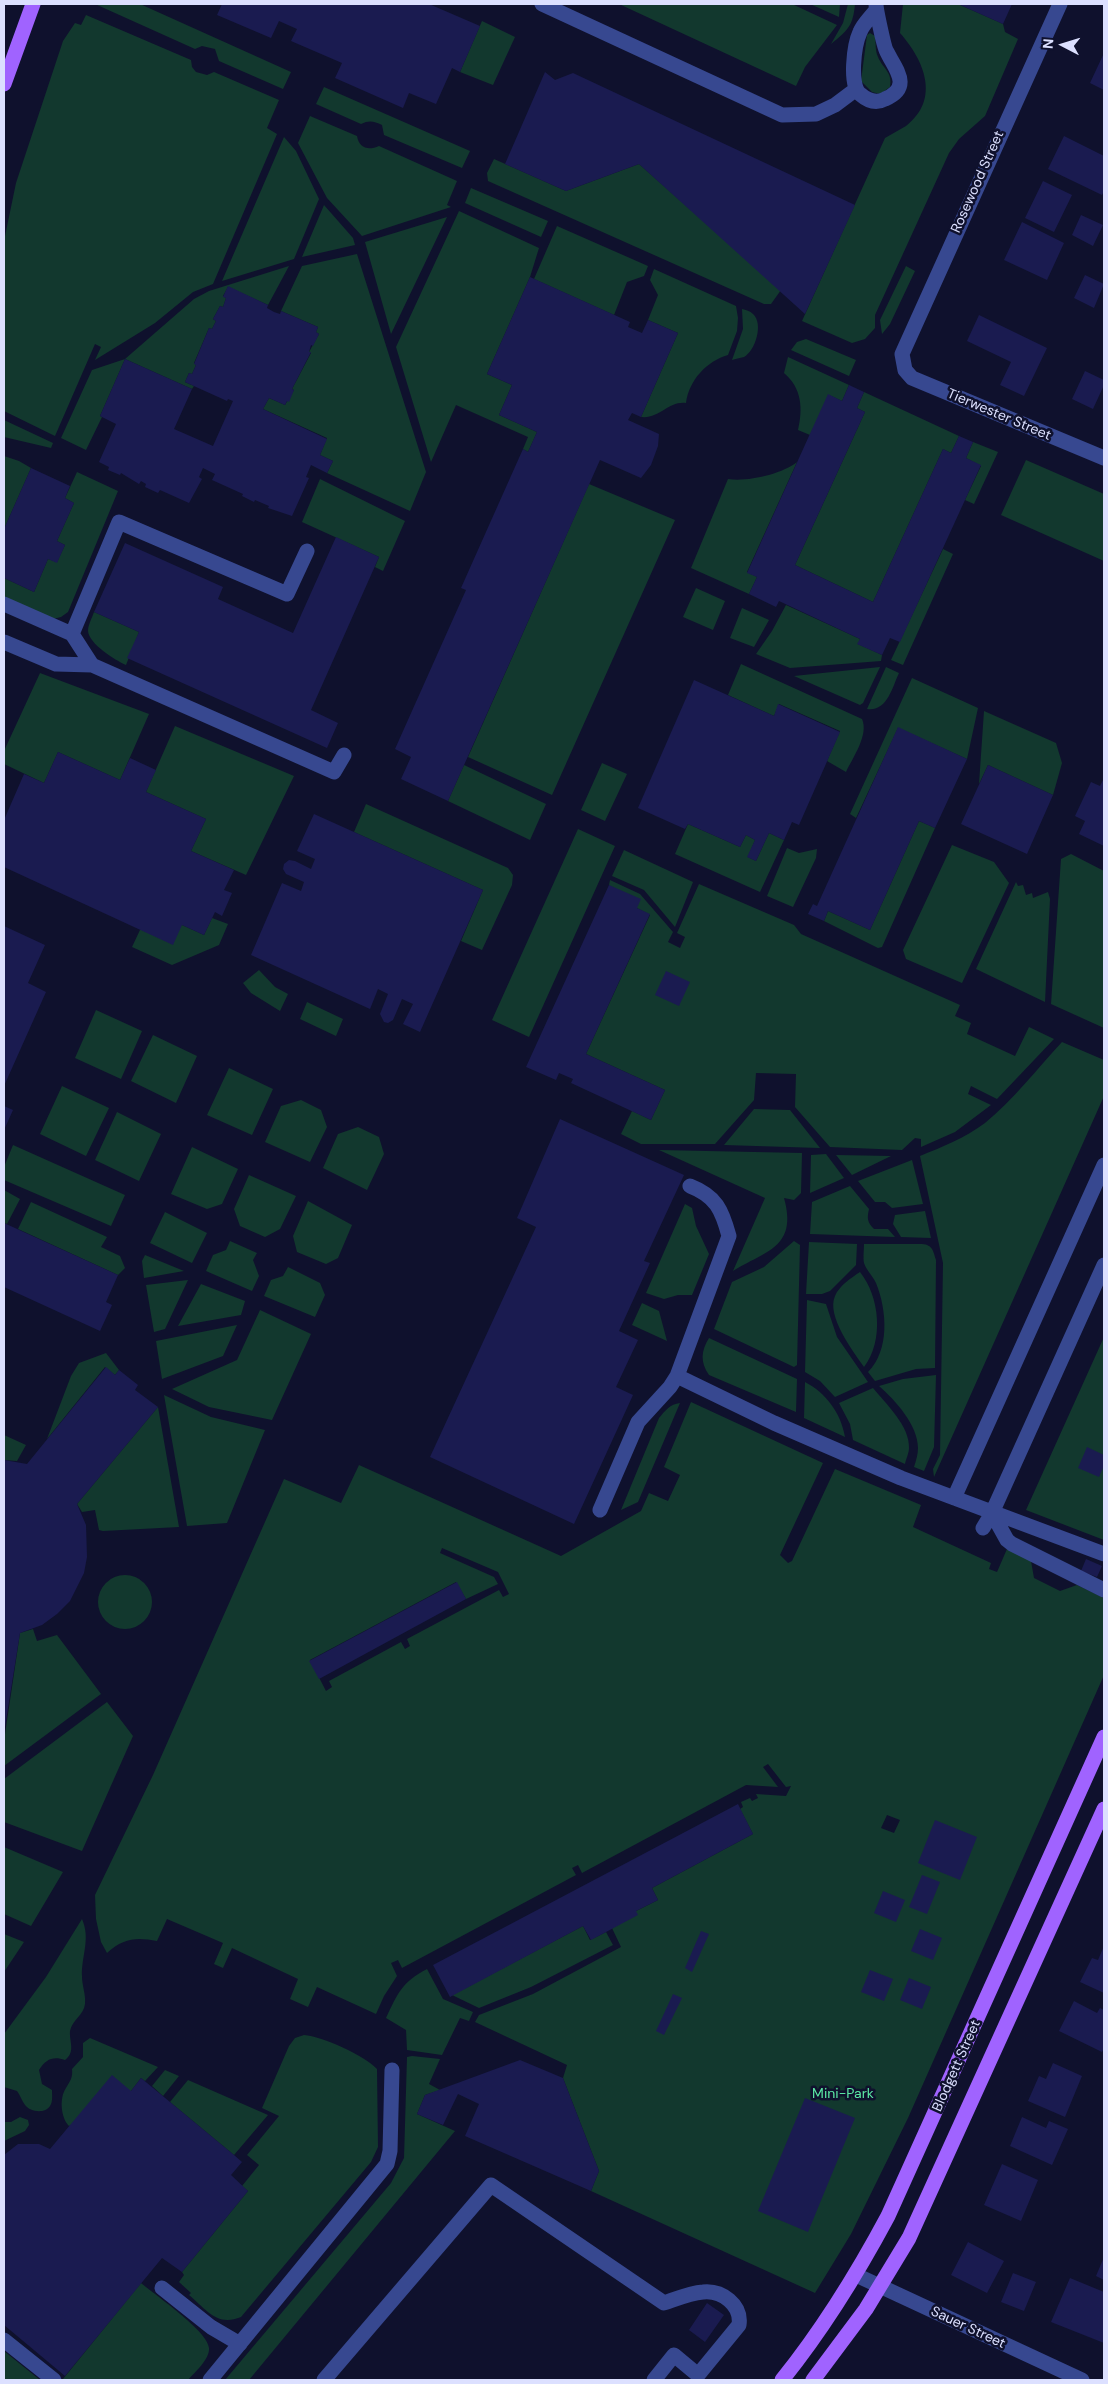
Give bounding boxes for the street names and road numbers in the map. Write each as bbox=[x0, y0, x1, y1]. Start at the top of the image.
street label: Rosewood Street bbox=[948, 128, 1008, 236]
street label: Tierwester Street bbox=[945, 386, 1053, 444]
street label: Blodgett Street bbox=[929, 2018, 985, 2114]
street label: Sauer Street bbox=[928, 2303, 1008, 2353]

